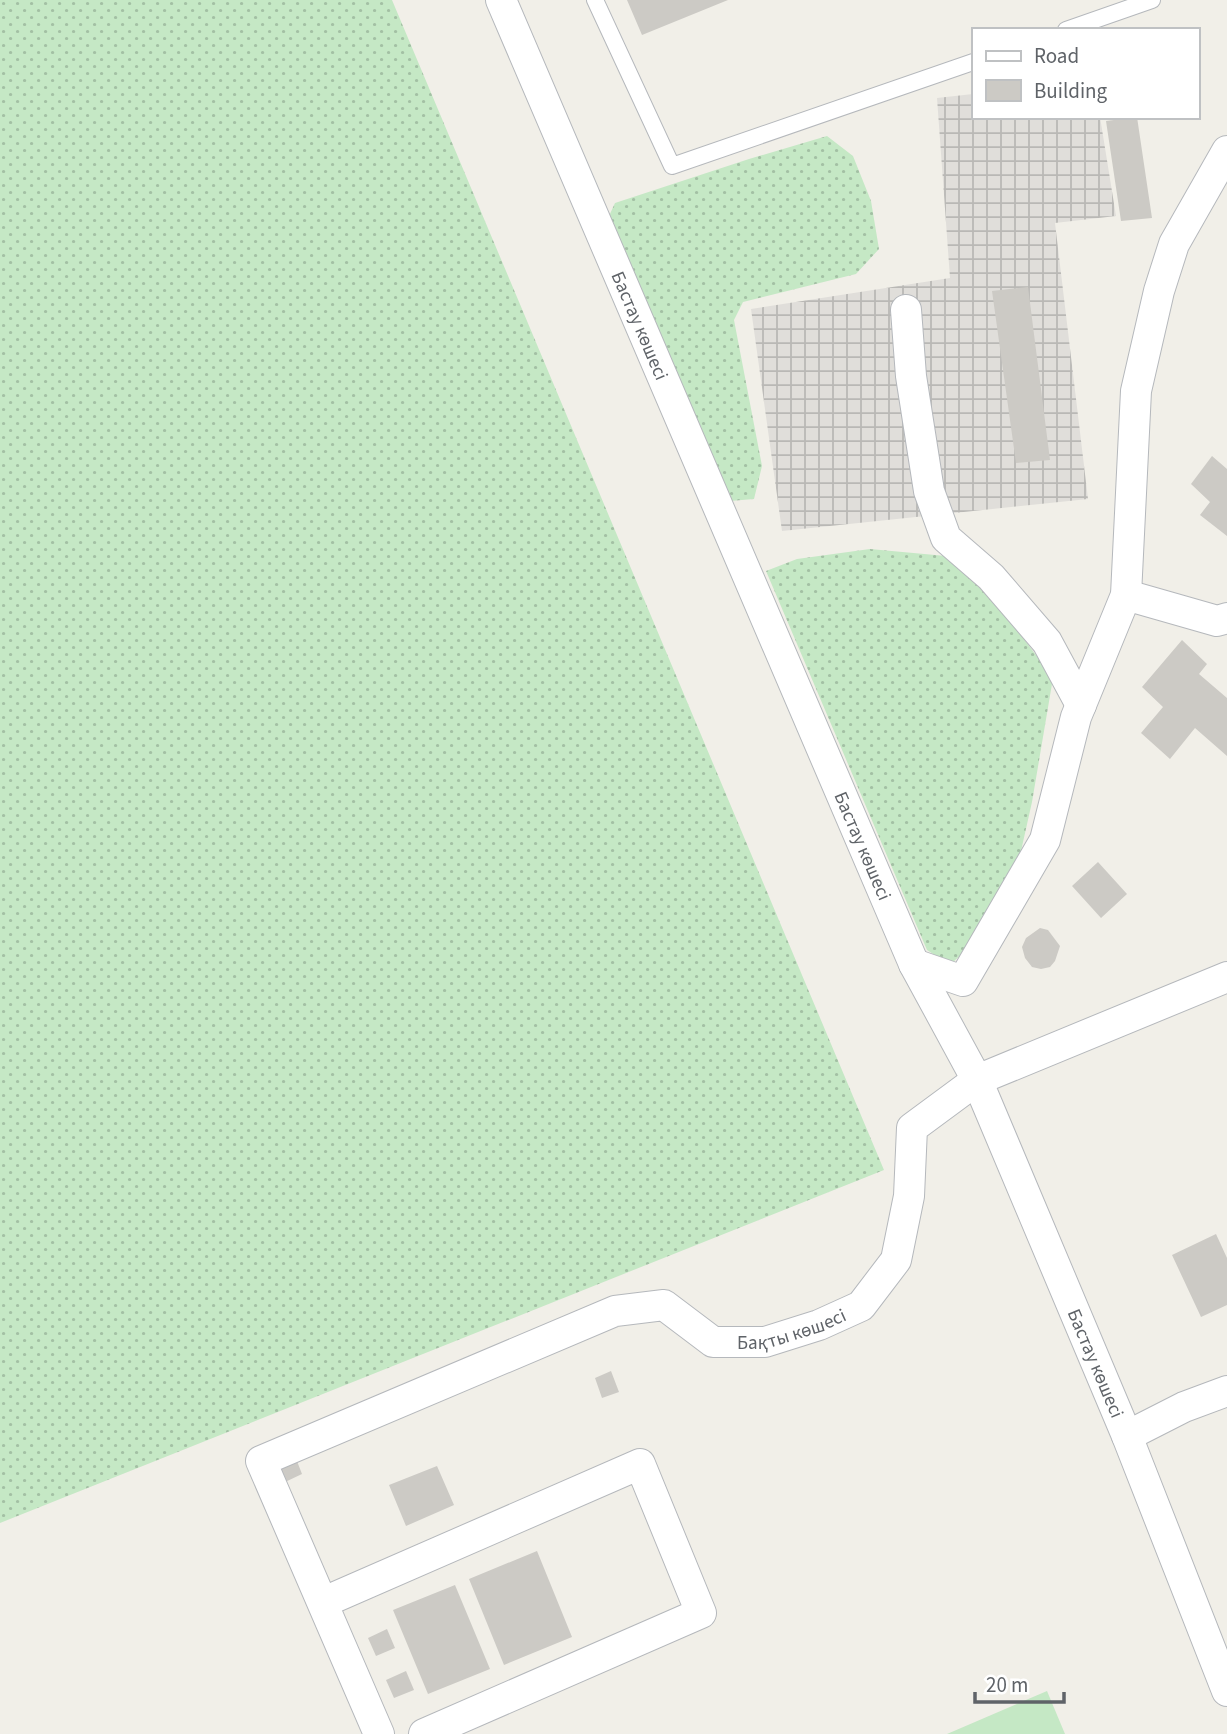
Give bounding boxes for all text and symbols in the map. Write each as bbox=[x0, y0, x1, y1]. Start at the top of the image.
legend bbox=[972, 28, 1199, 119]
text: Road bbox=[1034, 41, 1079, 71]
text: Building bbox=[1034, 76, 1108, 106]
street label: Бастау көшесі bbox=[604, 267, 674, 385]
street label: Бастау көшесі bbox=[827, 788, 897, 905]
street label: Бақты көшесі bbox=[737, 1303, 851, 1357]
street label: Бастау көшесі bbox=[1060, 1305, 1130, 1422]
scale bar bbox=[975, 1660, 1064, 1704]
text: 20 m bbox=[986, 1670, 1028, 1700]

